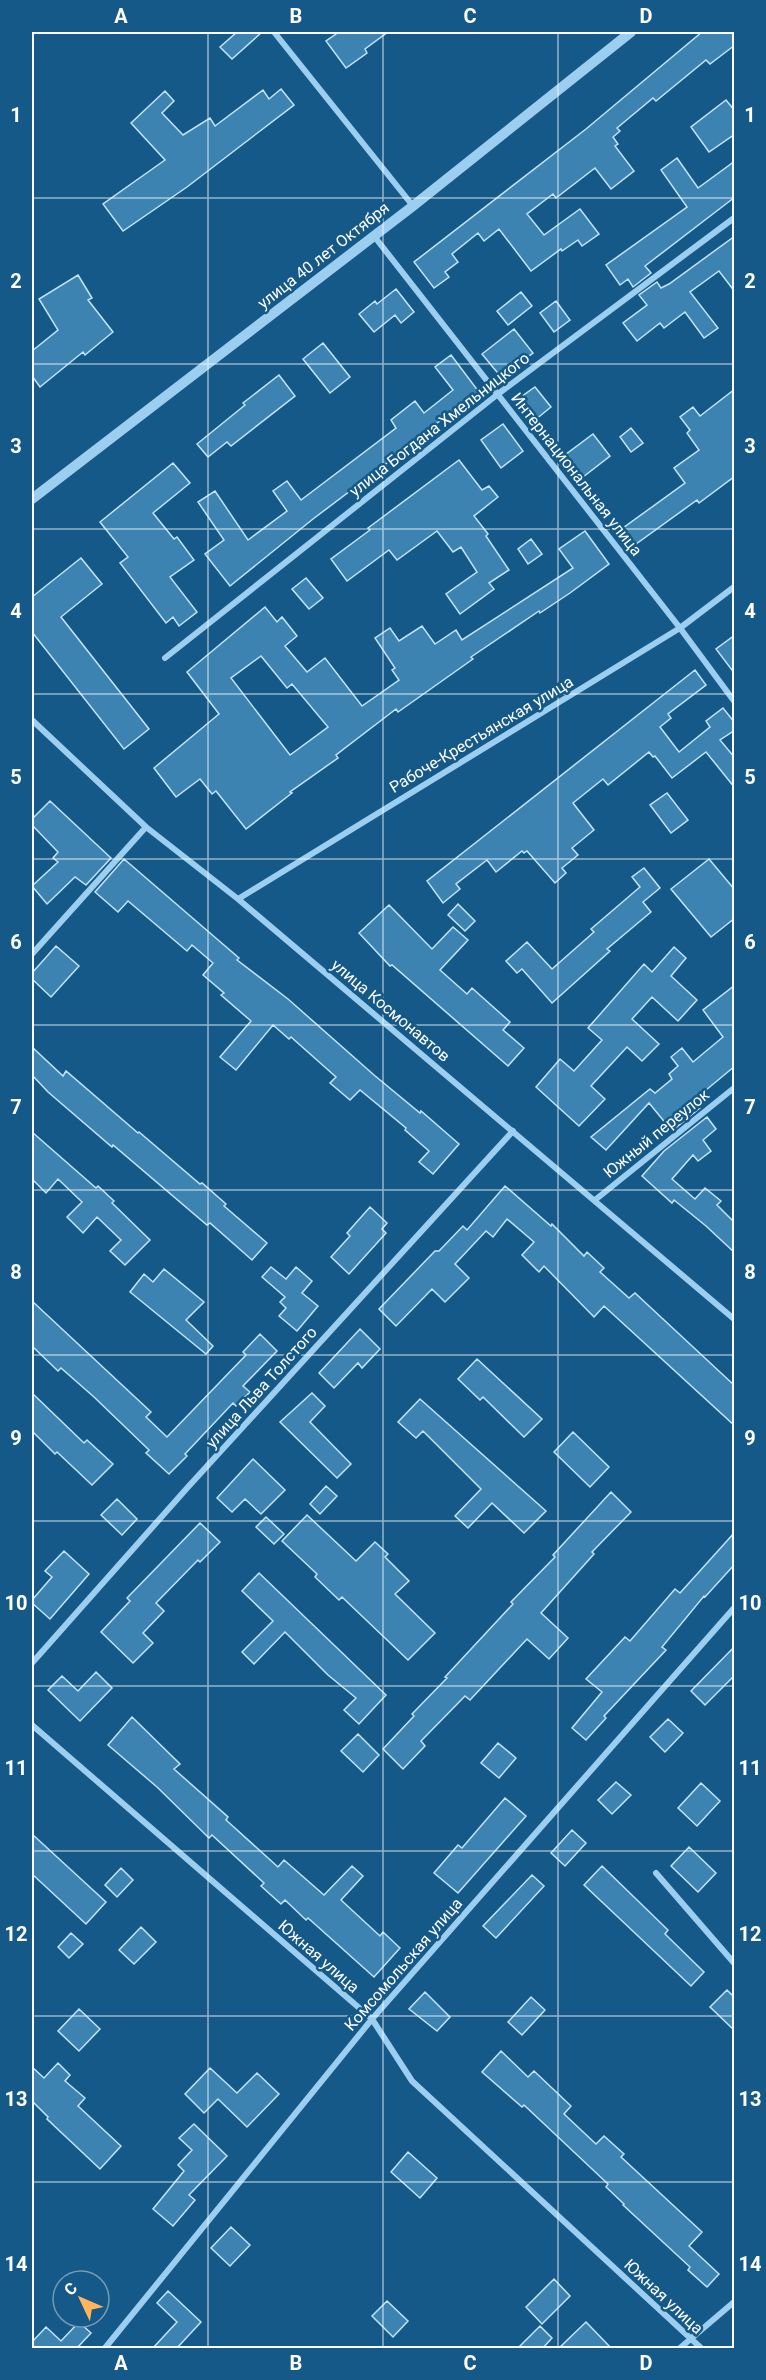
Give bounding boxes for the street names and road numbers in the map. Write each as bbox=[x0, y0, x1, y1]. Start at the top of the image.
street label: улица 40 лет Октября bbox=[254, 198, 393, 313]
street label: улица Богдана Хмельницкого bbox=[346, 348, 533, 501]
street label: Интернациональная улица bbox=[507, 389, 646, 560]
street label: Рабоче-Крестьянская улица bbox=[386, 672, 577, 797]
street label: улица Космонавтов bbox=[327, 955, 454, 1066]
street label: Южный переулок bbox=[600, 1085, 713, 1182]
street label: улица Льва Толстого bbox=[202, 1323, 321, 1452]
street label: Комсомольская улица bbox=[341, 1894, 466, 2035]
street label: Южная улица bbox=[274, 1916, 363, 1997]
street label: Южная улица bbox=[620, 2255, 707, 2338]

